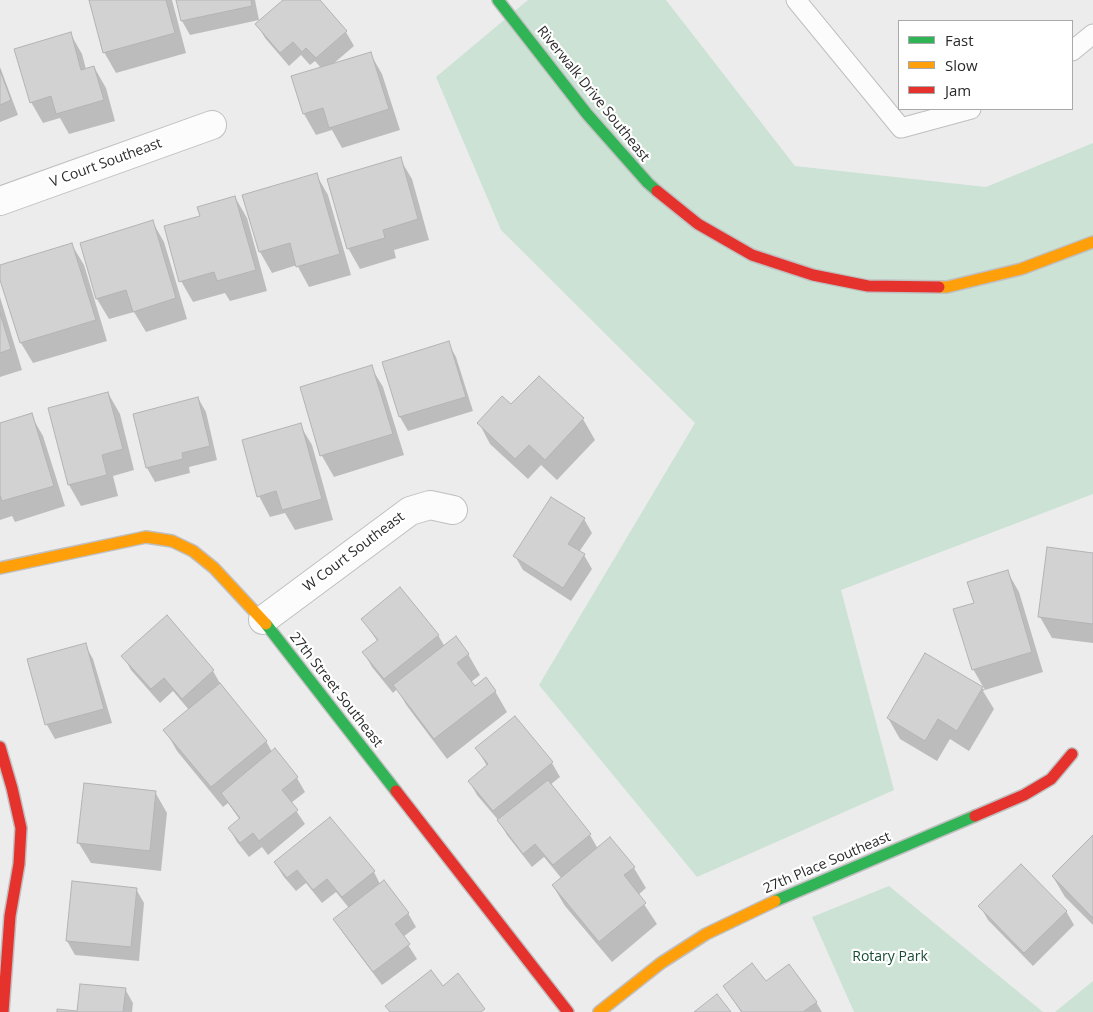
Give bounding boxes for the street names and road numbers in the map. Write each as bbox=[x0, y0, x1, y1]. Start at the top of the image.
street label: Riverwalk Drive Southeast bbox=[533, 23, 653, 165]
street label: V Court Southeast bbox=[48, 135, 164, 191]
street label: W Court Southeast bbox=[300, 508, 408, 596]
street label: 27th Street Southeast bbox=[286, 629, 386, 751]
street label: 27th Place Southeast bbox=[761, 829, 893, 897]

